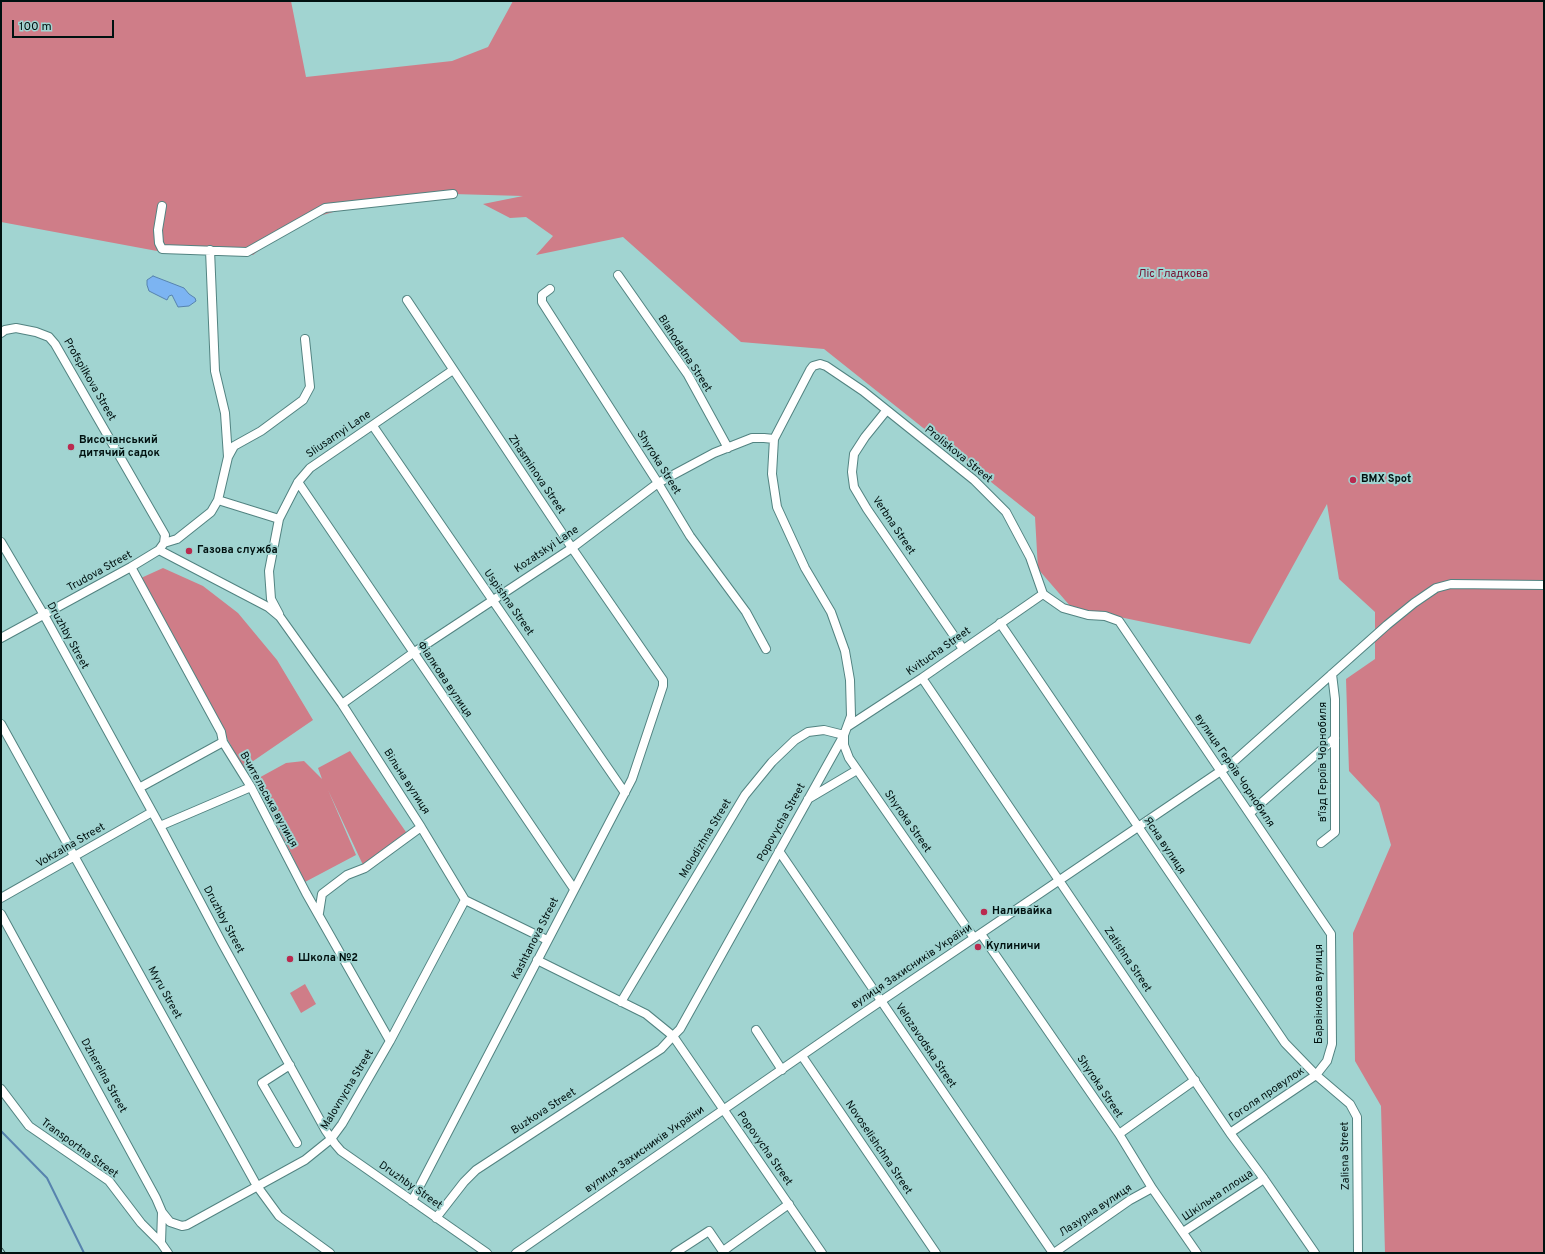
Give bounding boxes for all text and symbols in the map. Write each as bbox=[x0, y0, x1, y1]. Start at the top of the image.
scale bar bbox=[14, 12, 116, 38]
text: 100 m bbox=[19, 19, 52, 35]
park label: Ліс Гладкова bbox=[1138, 268, 1208, 282]
street label: Blahodatna Street bbox=[654, 313, 714, 395]
street label: Profspilkova Street bbox=[60, 336, 118, 424]
street label: Sliusarnyi Lane bbox=[304, 408, 374, 462]
street label: Proliskova Street bbox=[921, 424, 995, 486]
street label: Shyroka Street bbox=[633, 429, 683, 497]
street label: Zhasminova Street bbox=[505, 433, 567, 517]
place label: Височанський дитячий садок bbox=[79, 434, 160, 460]
marker: Височанський дитячий садок bbox=[66, 442, 76, 452]
place label: BMX Spot bbox=[1361, 473, 1411, 487]
marker: BMX Spot bbox=[1348, 475, 1358, 485]
street label: Verbna Street bbox=[869, 494, 917, 558]
street label: Kozatskyi Lane bbox=[512, 524, 582, 576]
place label: Газова служба bbox=[197, 544, 278, 558]
marker: Газова служба bbox=[184, 546, 194, 556]
street label: Trudova Street bbox=[65, 549, 135, 595]
street label: Uspishna Street bbox=[480, 567, 536, 639]
street label: Druzhby Street bbox=[43, 600, 91, 672]
street label: Kvitucha Street bbox=[904, 625, 974, 679]
street label: Фіалкова вулиця bbox=[414, 639, 474, 721]
street label: в'їзд Героїв Чорнобиля bbox=[1317, 702, 1331, 822]
street label: вулиця Героїв Чорнобиля bbox=[1191, 712, 1277, 830]
street label: Вільна вулиця bbox=[380, 747, 432, 817]
street label: Вчительська вулиця bbox=[236, 750, 300, 850]
street label: Popovycha Street bbox=[755, 781, 809, 865]
street label: Shyroka Street bbox=[881, 788, 933, 856]
street label: Molodizhna Street bbox=[677, 797, 735, 881]
street label: Ясна вулиця bbox=[1140, 815, 1188, 877]
street label: Vokzalna Street bbox=[34, 821, 108, 871]
street label: Druzhby Street bbox=[200, 884, 246, 956]
street label: Kashtanova Street bbox=[510, 896, 562, 982]
place label: Наливайка bbox=[992, 905, 1052, 919]
marker: Наливайка bbox=[979, 907, 989, 917]
street label: вулиця Захисників України bbox=[849, 922, 975, 1012]
street label: Zatishna Street bbox=[1100, 925, 1154, 995]
place label: Кулиничи bbox=[986, 940, 1040, 954]
marker: Кулиничи bbox=[973, 942, 983, 952]
street label: Барвінкова вулиця bbox=[1313, 944, 1327, 1044]
place label: Школа №2 bbox=[298, 952, 358, 966]
marker: Школа №2 bbox=[285, 954, 295, 964]
street label: Myru Street bbox=[144, 964, 184, 1022]
street label: Velozavodska Street bbox=[892, 1001, 958, 1091]
street label: Dzherelna Street bbox=[77, 1037, 129, 1115]
street label: Malovnycha Street bbox=[319, 1047, 377, 1133]
street label: Shyroka Street bbox=[1073, 1053, 1125, 1121]
street label: Гоголя провулок bbox=[1227, 1065, 1307, 1125]
street label: Buzkova Street bbox=[509, 1086, 579, 1138]
street label: Novoselishchna Street bbox=[842, 1099, 914, 1197]
street label: вулиця Захисників України bbox=[583, 1104, 707, 1196]
street label: Popovycha Street bbox=[733, 1109, 795, 1189]
street label: Transportna Street bbox=[38, 1117, 120, 1181]
street label: Zalisna Street bbox=[1339, 1122, 1353, 1190]
street label: Druzhby Street bbox=[376, 1159, 444, 1213]
street label: Шкільна площа bbox=[1180, 1167, 1256, 1225]
street label: Лазурна вулиця bbox=[1057, 1182, 1135, 1240]

